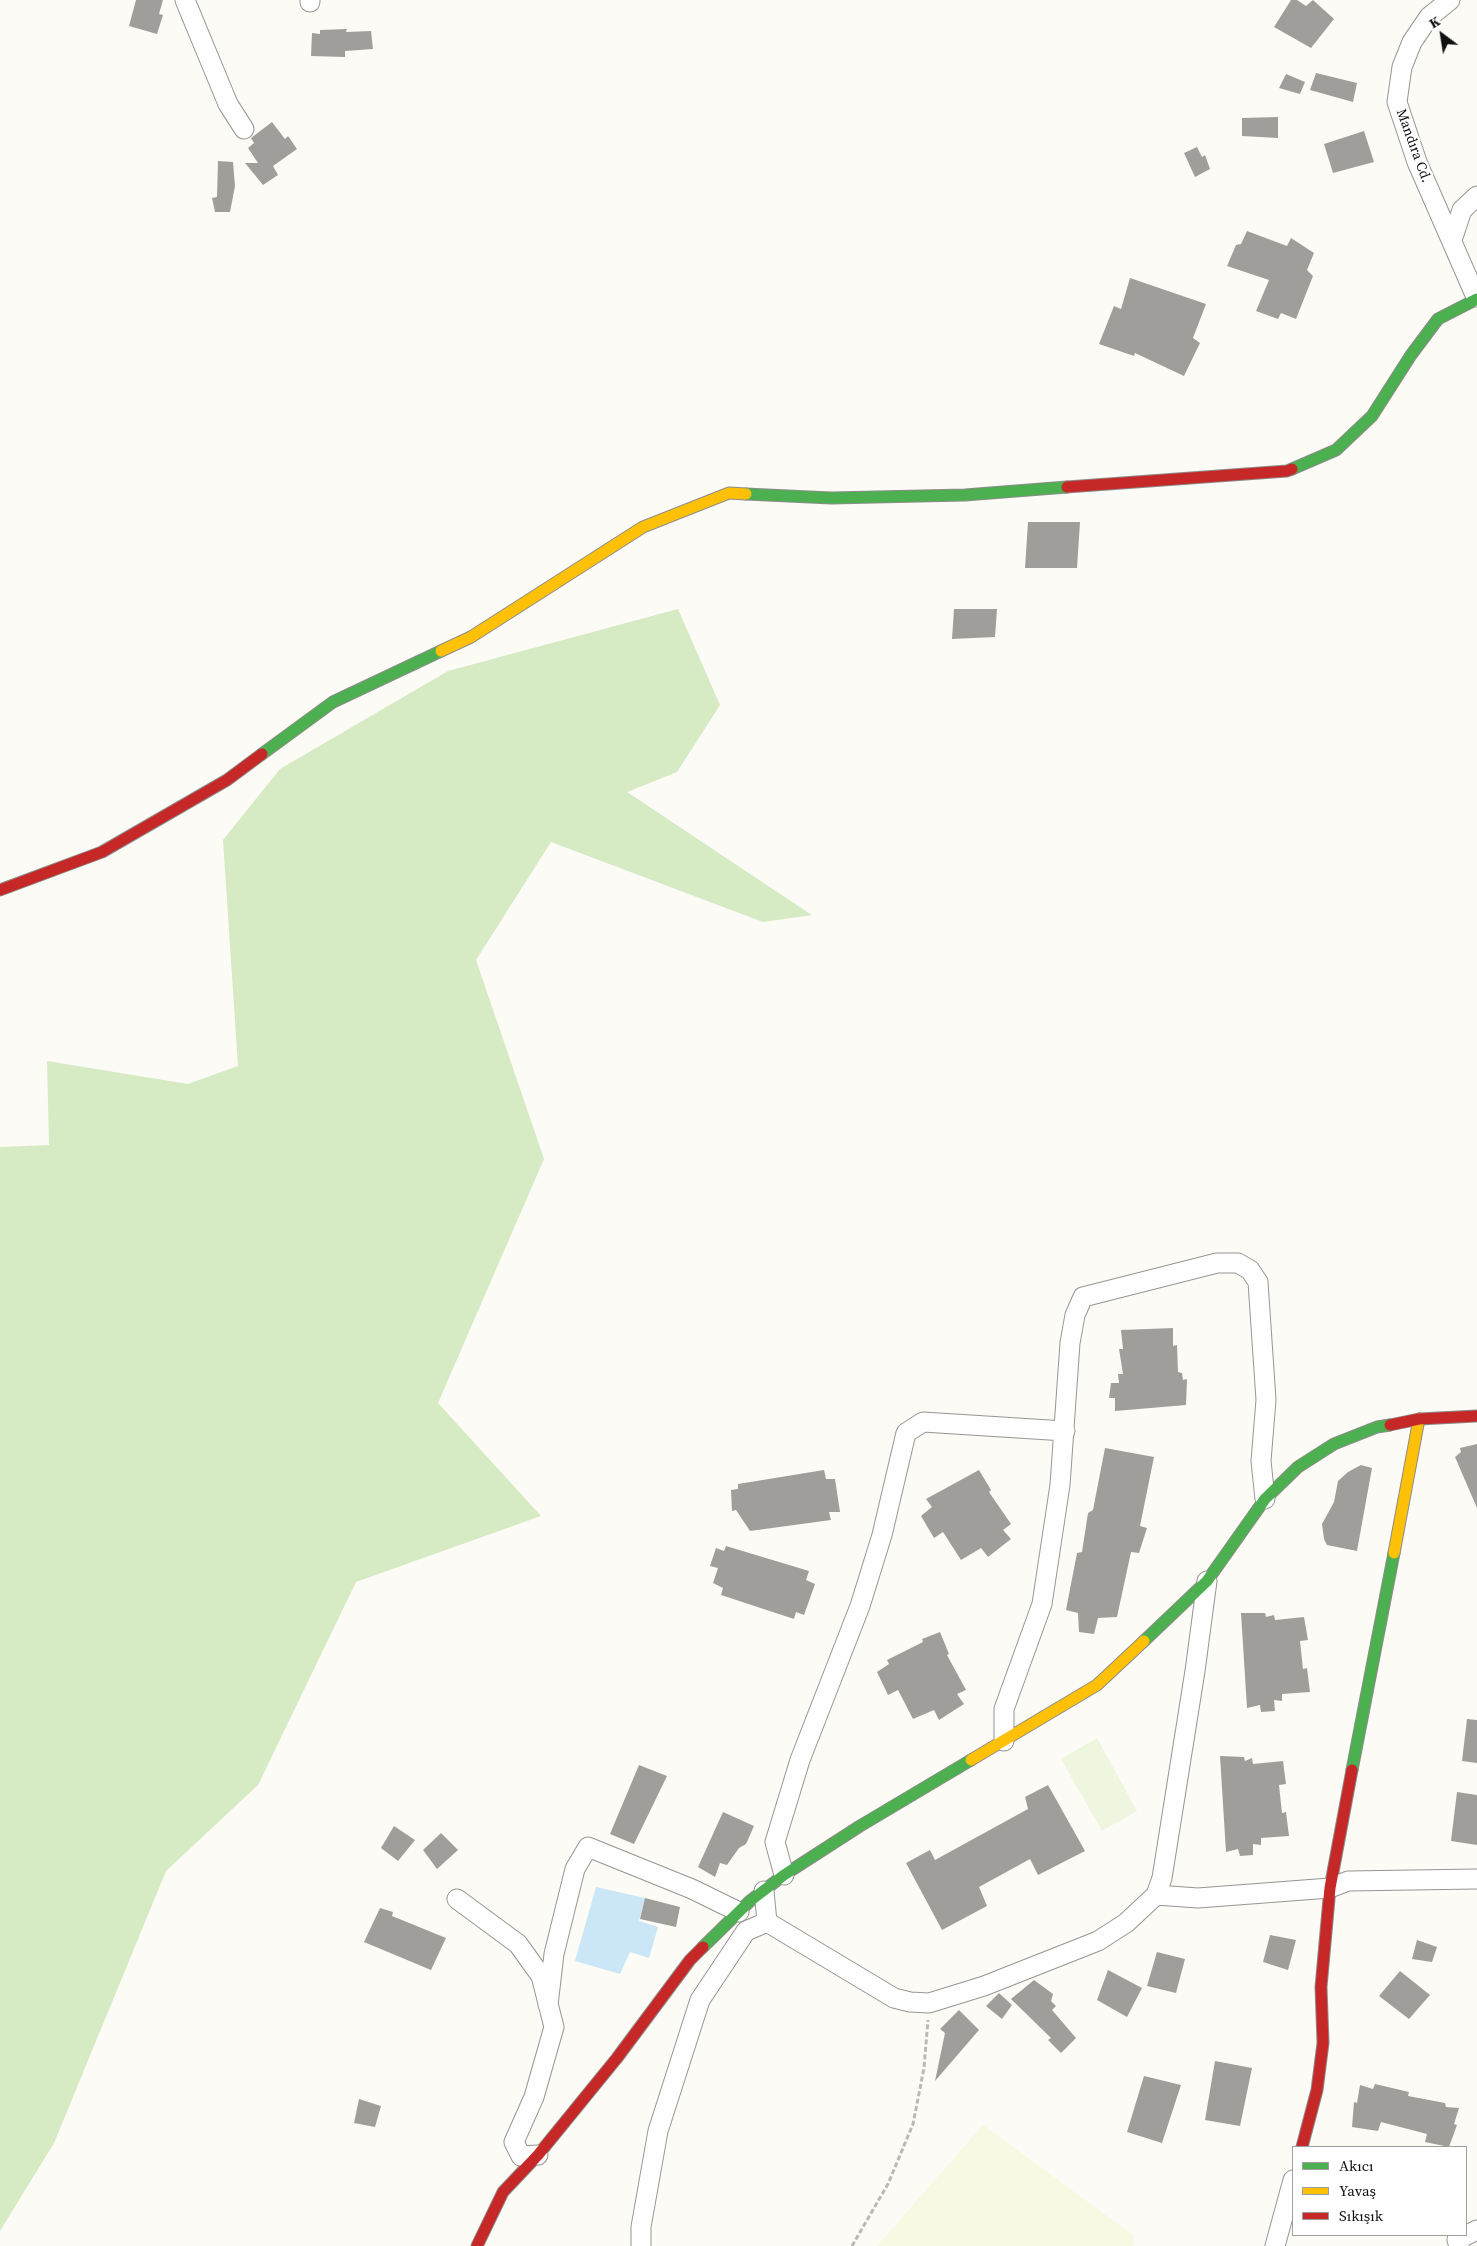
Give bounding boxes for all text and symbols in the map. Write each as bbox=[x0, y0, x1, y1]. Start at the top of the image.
north arrow bbox=[1417, 10, 1467, 60]
text: K bbox=[1425, 11, 1444, 33]
street label: Mandıra Cd. bbox=[1392, 107, 1434, 185]
legend bbox=[1292, 2146, 1467, 2236]
text: Akıcı bbox=[1339, 2155, 1373, 2176]
text: Yavaş bbox=[1339, 2180, 1376, 2201]
text: Sıkışık bbox=[1339, 2205, 1383, 2226]

